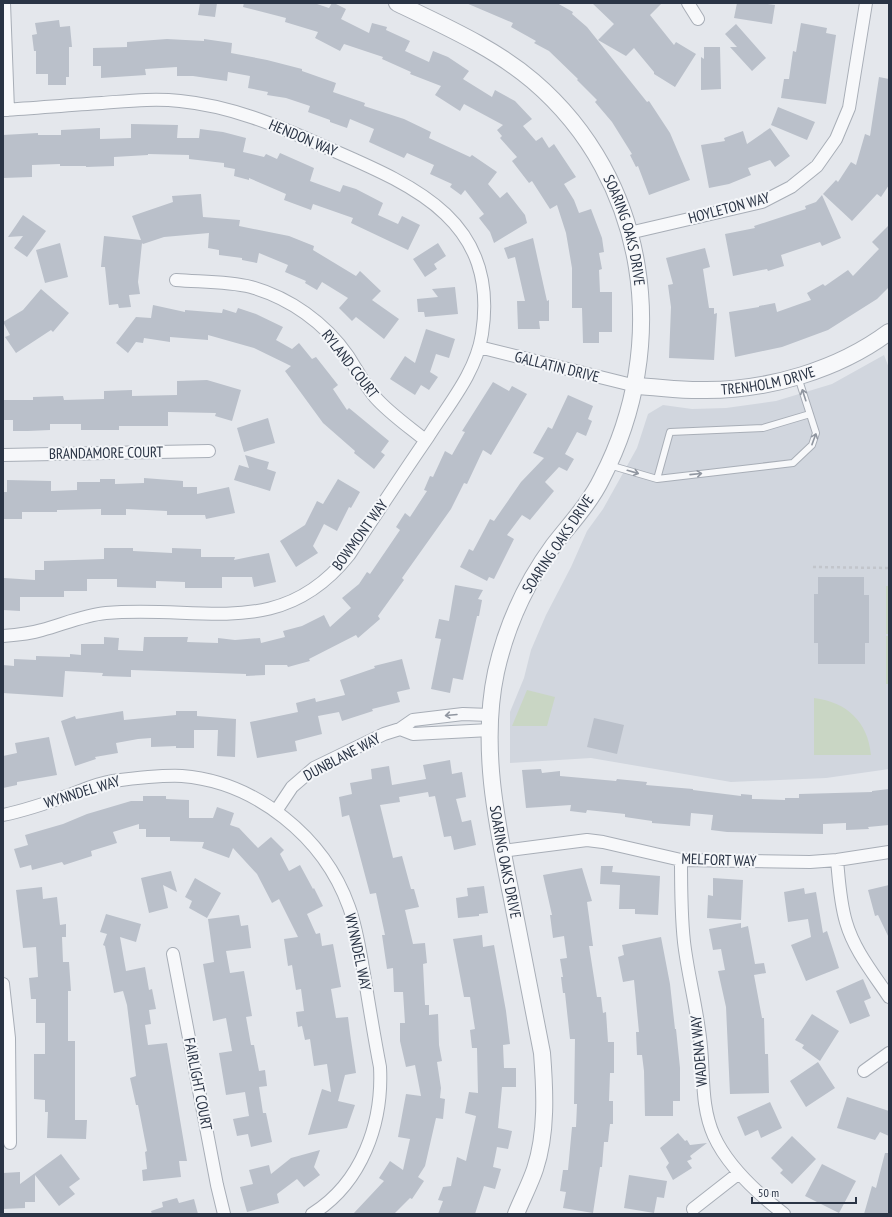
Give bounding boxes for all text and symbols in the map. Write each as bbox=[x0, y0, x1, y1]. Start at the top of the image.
street label: HENDON WAY bbox=[266, 115, 340, 161]
street label: SOARING OAKS DRIVE bbox=[599, 171, 649, 287]
street label: HOYLETON WAY bbox=[686, 188, 772, 227]
street label: RYLAND COURT bbox=[318, 326, 383, 402]
street label: GALLATIN DRIVE bbox=[513, 347, 601, 386]
street label: TRENHOLM DRIVE bbox=[720, 362, 818, 399]
one-way arrow bbox=[800, 388, 807, 401]
one-way arrow bbox=[810, 434, 818, 446]
street label: BRANDAMORE COURT bbox=[49, 442, 164, 463]
one-way arrow bbox=[626, 469, 639, 476]
one-way arrow bbox=[689, 470, 702, 478]
street label: SOARING OAKS DRIVE bbox=[518, 491, 598, 597]
street label: BOWMONT WAY bbox=[328, 495, 392, 574]
one-way arrow bbox=[445, 712, 458, 719]
street label: DUNBLANE WAY bbox=[300, 728, 384, 785]
street label: WYNNDEL WAY bbox=[41, 771, 122, 812]
street label: SOARING OAKS DRIVE bbox=[486, 804, 526, 920]
street label: MELFORT WAY bbox=[681, 849, 757, 870]
street label: WYNNDEL WAY bbox=[341, 911, 376, 992]
street label: WADENA WAY bbox=[686, 1014, 711, 1087]
street label: FAIRLIGHT COURT bbox=[180, 1036, 217, 1132]
scale bar bbox=[752, 1179, 856, 1205]
text: 50 m bbox=[758, 1185, 779, 1200]

